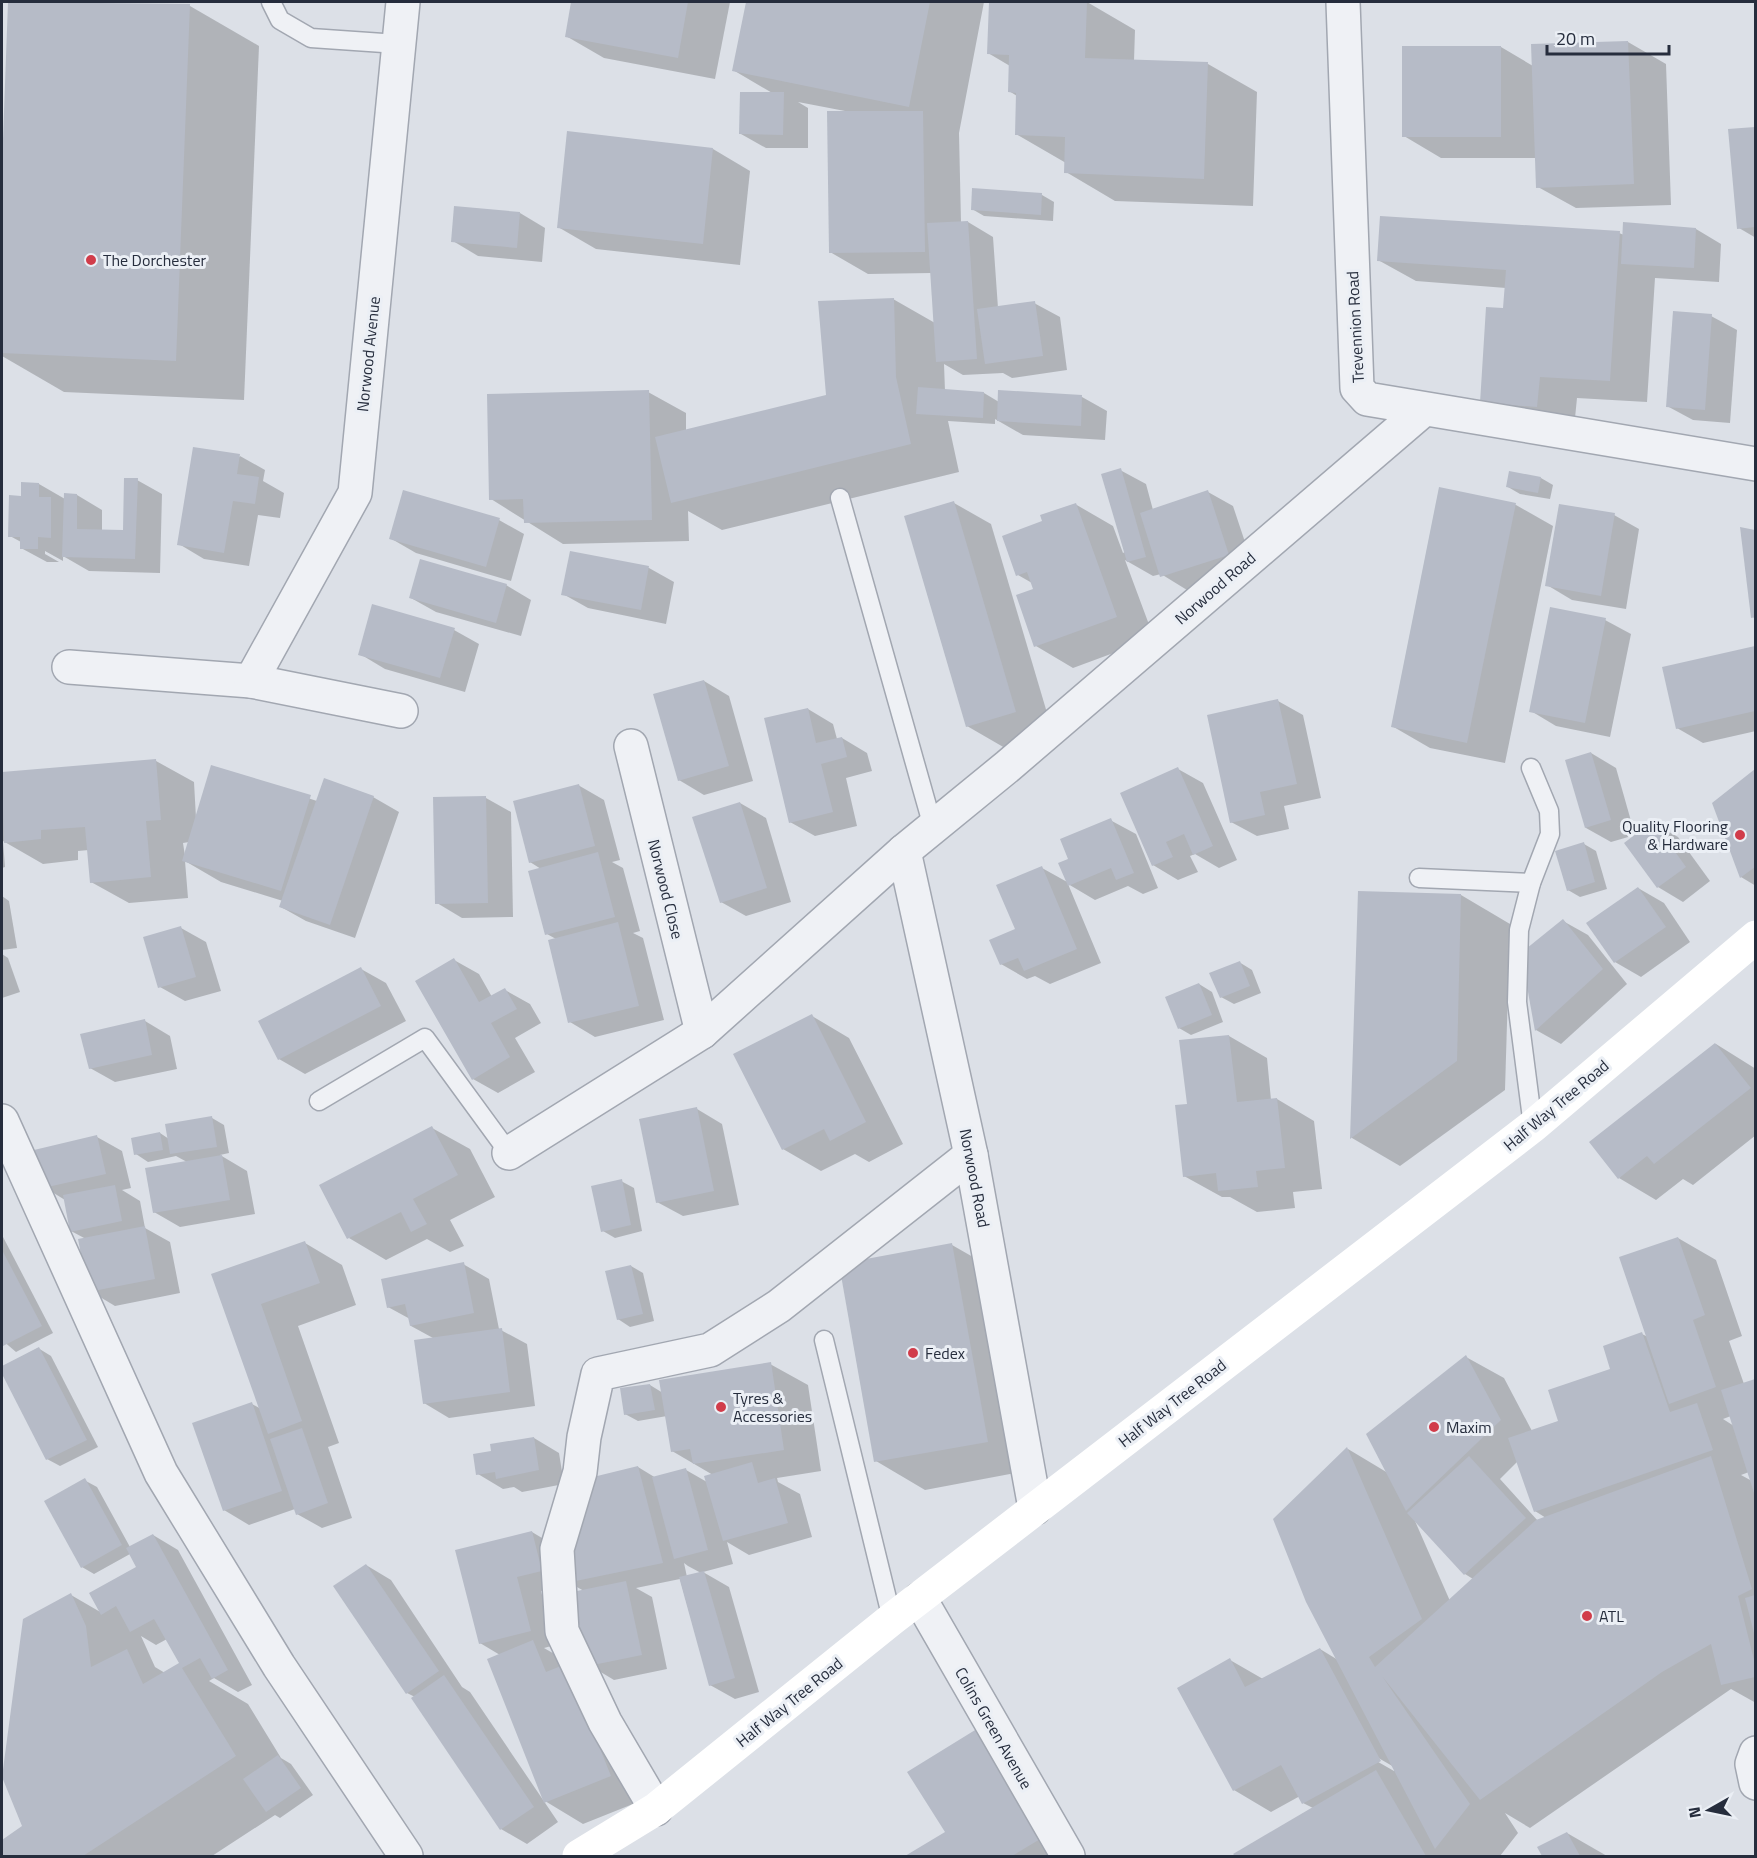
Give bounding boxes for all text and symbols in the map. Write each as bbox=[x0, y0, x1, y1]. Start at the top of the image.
scale bar bbox=[1547, 18, 1668, 56]
text: 20 m bbox=[1556, 25, 1595, 52]
place label: The Dorchester bbox=[103, 248, 207, 272]
marker: The Dorchester bbox=[84, 253, 98, 267]
street label: Trevennion Road bbox=[1340, 271, 1370, 383]
street label: Norwood Avenue bbox=[350, 295, 386, 413]
street label: Norwood Road bbox=[1169, 546, 1261, 630]
place label: Quality Flooring & Hardware bbox=[1622, 814, 1728, 856]
marker: Quality Flooring & Hardware bbox=[1733, 828, 1747, 842]
street label: Norwood Close bbox=[642, 837, 690, 941]
street label: Half Way Tree Road bbox=[1498, 1054, 1614, 1156]
street label: Norwood Road bbox=[954, 1126, 996, 1230]
place label: Fedex bbox=[925, 1341, 965, 1365]
marker: Fedex bbox=[906, 1346, 920, 1360]
street label: Half Way Tree Road bbox=[1113, 1353, 1231, 1453]
place label: Tyres & Accessories bbox=[733, 1386, 812, 1428]
marker: Tyres & Accessories bbox=[714, 1400, 728, 1414]
place label: Maxim bbox=[1446, 1415, 1492, 1439]
marker: Maxim bbox=[1427, 1420, 1441, 1434]
place label: ATL bbox=[1599, 1604, 1624, 1628]
marker: ATL bbox=[1580, 1609, 1594, 1623]
street label: Half Way Tree Road bbox=[730, 1651, 848, 1753]
street label: Colins Green Avenue bbox=[949, 1663, 1039, 1793]
north arrow bbox=[1679, 1780, 1739, 1840]
text: N bbox=[1681, 1805, 1707, 1820]

